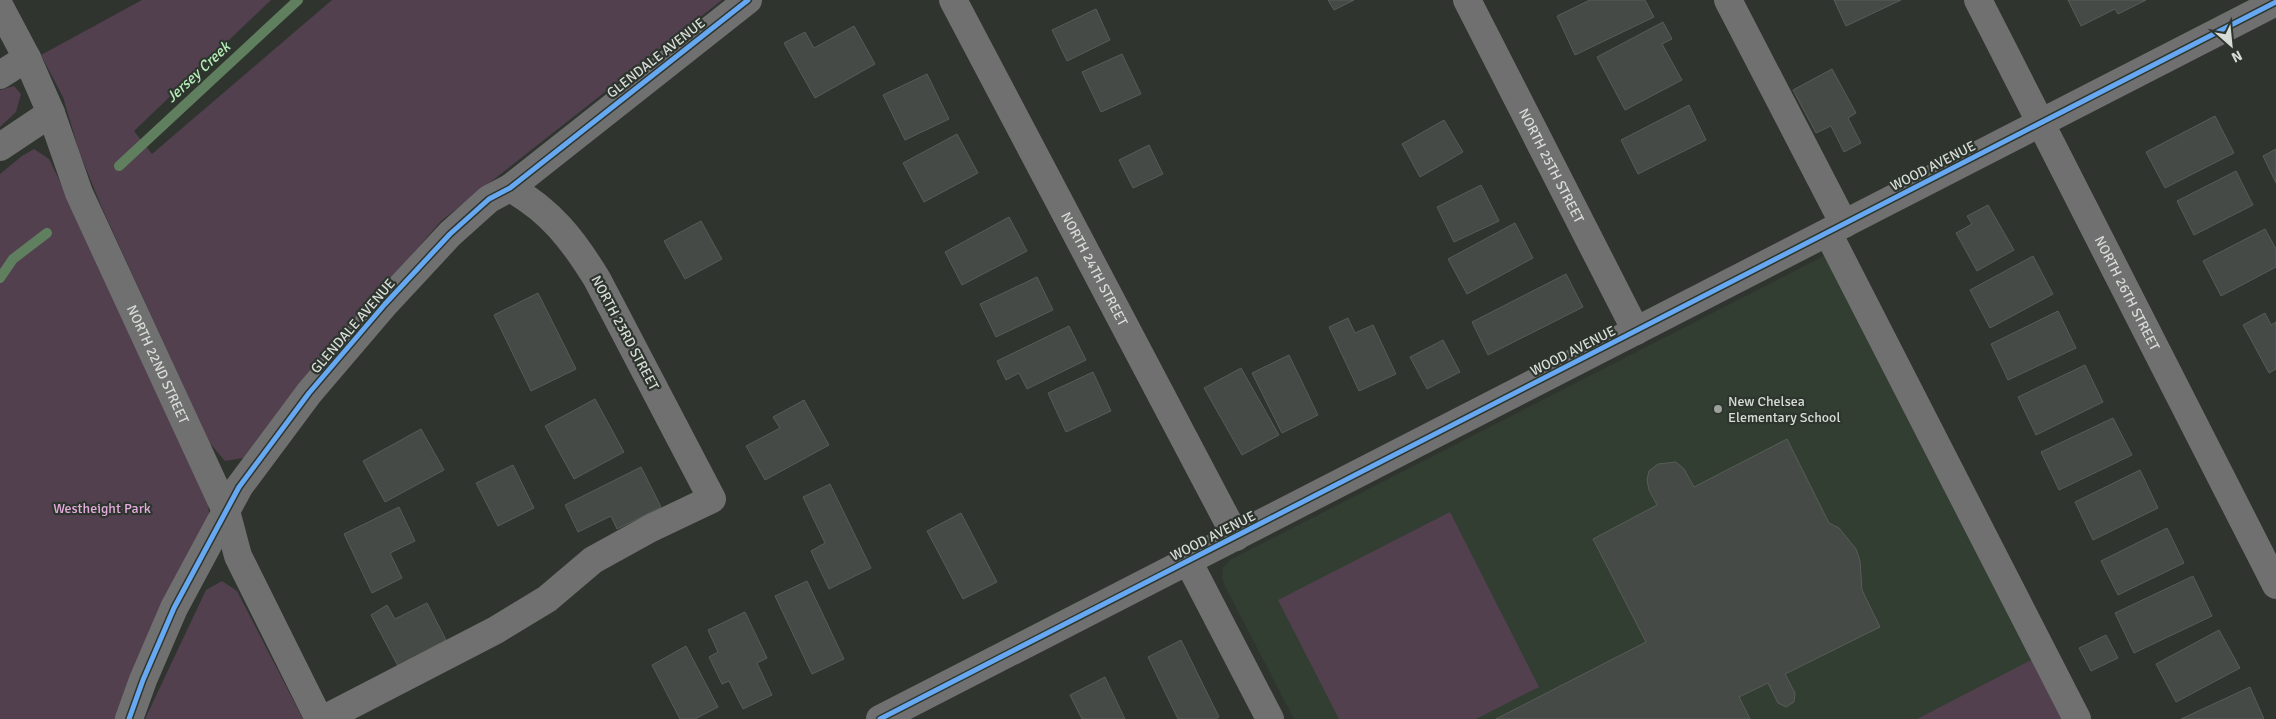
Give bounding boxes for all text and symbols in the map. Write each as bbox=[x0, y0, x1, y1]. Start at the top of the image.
street label: GLENDALE AVENUE bbox=[604, 14, 709, 102]
north arrow bbox=[2206, 20, 2256, 70]
water label: Jersey Creek bbox=[162, 37, 235, 106]
text: N bbox=[2228, 46, 2245, 66]
street label: NORTH 25TH STREET bbox=[1515, 105, 1588, 226]
street label: WOOD AVENUE bbox=[1888, 137, 1978, 195]
street label: NORTH 24TH STREET bbox=[1058, 209, 1132, 329]
street label: NORTH 26TH STREET bbox=[2091, 233, 2164, 353]
street label: NORTH 23RD STREET bbox=[588, 273, 662, 393]
street label: GLENDALE AVENUE bbox=[307, 275, 399, 377]
street label: NORTH 22ND STREET bbox=[123, 302, 193, 426]
street label: WOOD AVENUE bbox=[1528, 322, 1618, 380]
place label: New Chelsea Elementary School bbox=[1728, 393, 1841, 426]
marker: New Chelsea Elementary School bbox=[1712, 403, 1724, 415]
park label: Westheight Park bbox=[53, 500, 151, 517]
street label: WOOD AVENUE bbox=[1168, 507, 1258, 565]

